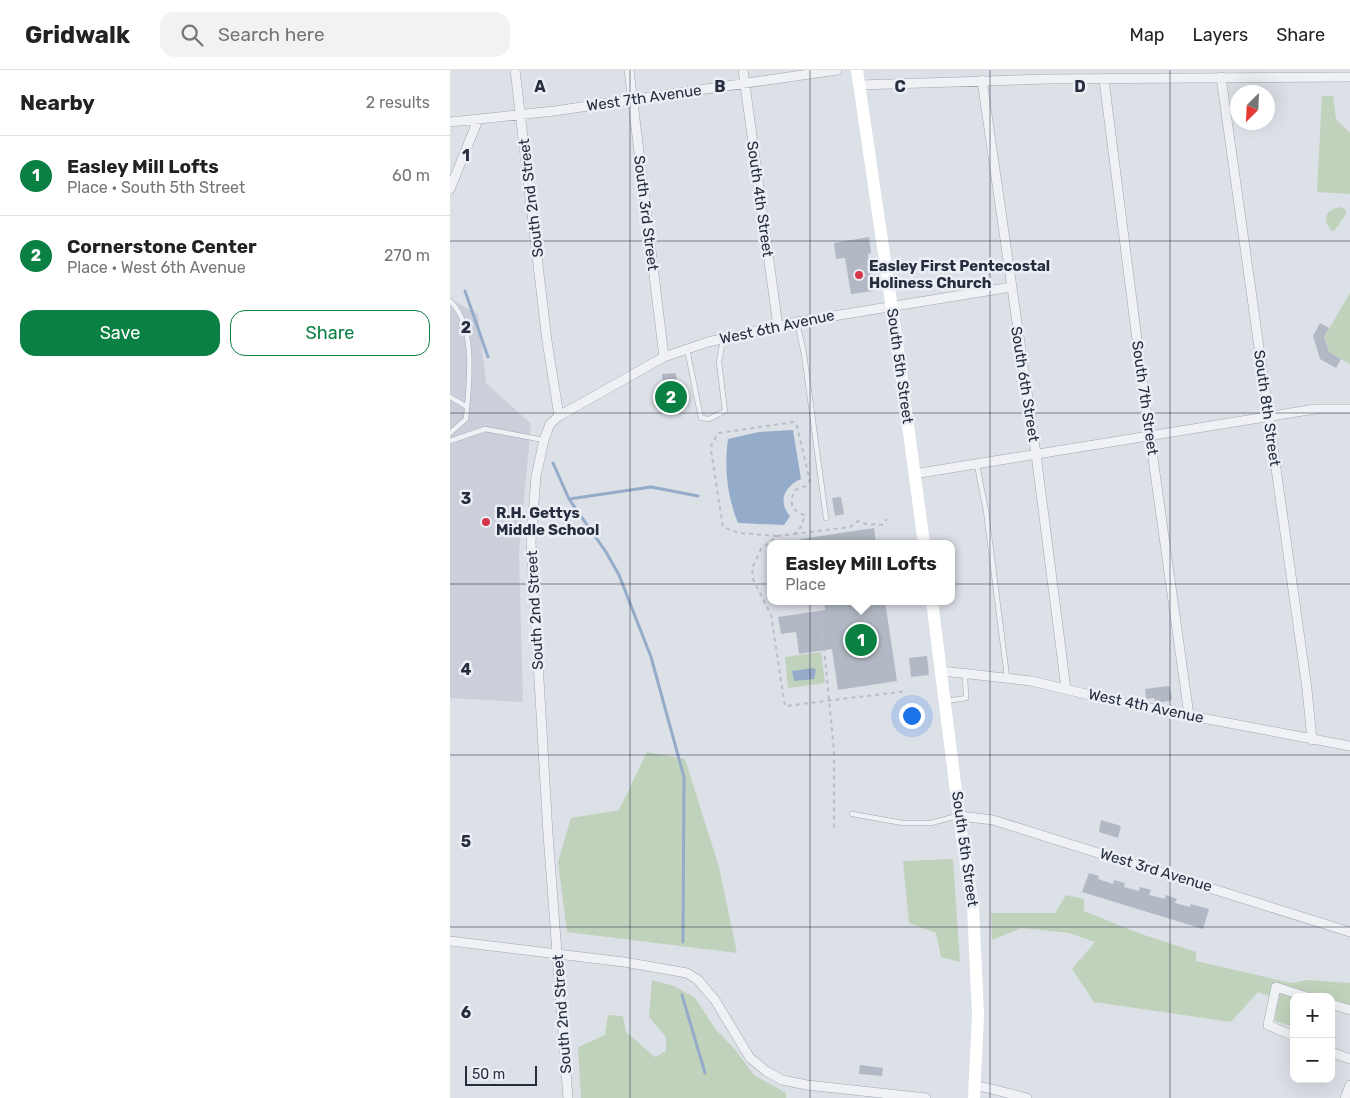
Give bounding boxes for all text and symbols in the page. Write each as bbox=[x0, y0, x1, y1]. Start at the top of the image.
search box bbox=[160, 12, 510, 57]
text: Gridwalk bbox=[25, 21, 130, 49]
icon: search bbox=[178, 21, 206, 49]
text: Search here bbox=[218, 23, 325, 46]
text: Map bbox=[1130, 24, 1165, 46]
text: Layers bbox=[1193, 24, 1248, 46]
text: Share bbox=[1276, 24, 1325, 46]
text: A bbox=[534, 77, 546, 96]
text: B bbox=[714, 77, 726, 96]
text: C bbox=[894, 77, 906, 96]
text: D bbox=[1074, 77, 1086, 96]
street label: West 7th Avenue bbox=[585, 81, 703, 115]
north arrow bbox=[1230, 85, 1275, 130]
text: Nearby bbox=[20, 90, 95, 115]
text: 2 results bbox=[366, 93, 430, 112]
street label: South 2nd Street bbox=[515, 137, 547, 258]
street label: South 4th Street bbox=[743, 140, 777, 258]
text: 1 bbox=[462, 146, 470, 165]
street label: South 3rd Street bbox=[630, 154, 662, 272]
text: Easley Mill Lofts bbox=[67, 155, 219, 178]
text: 1 bbox=[32, 166, 40, 185]
text: 60 m bbox=[392, 166, 430, 185]
text: Place · South 5th Street bbox=[67, 178, 245, 197]
text: Cornerstone Center bbox=[67, 235, 257, 258]
text: 2 bbox=[31, 246, 41, 265]
text: 270 m bbox=[384, 246, 430, 265]
place label: Easley First Pentecostal Holiness Church bbox=[869, 257, 1050, 292]
text: Place · West 6th Avenue bbox=[67, 258, 246, 277]
marker: Easley First Pentecostal Holiness Church bbox=[853, 269, 865, 281]
street label: West 6th Avenue bbox=[718, 306, 836, 348]
street label: South 5th Street bbox=[883, 307, 917, 425]
button: Save bbox=[20, 310, 220, 356]
button: Share bbox=[230, 310, 430, 356]
text: 2 bbox=[461, 318, 471, 337]
street label: South 6th Street bbox=[1007, 325, 1043, 443]
street label: South 7th Street bbox=[1128, 340, 1162, 457]
street label: South 8th Street bbox=[1250, 349, 1284, 467]
pin: 2 bbox=[655, 378, 687, 416]
text: 3 bbox=[461, 489, 471, 508]
place label: R.H. Gettys Middle School bbox=[496, 504, 599, 539]
marker: R.H. Gettys Middle School bbox=[480, 516, 492, 528]
popup bbox=[767, 540, 955, 605]
street label: South 2nd Street bbox=[523, 550, 547, 670]
text: Easley Mill Lofts bbox=[785, 552, 937, 575]
text: Place bbox=[785, 575, 826, 594]
pin: 1 bbox=[845, 621, 877, 659]
text: 4 bbox=[461, 660, 472, 679]
street label: West 4th Avenue bbox=[1087, 685, 1205, 727]
your location bbox=[899, 703, 925, 729]
street label: South 5th Street bbox=[948, 790, 982, 908]
text: 5 bbox=[461, 832, 471, 851]
street label: West 3rd Avenue bbox=[1098, 844, 1214, 896]
street label: South 2nd Street bbox=[549, 954, 575, 1074]
map controls bbox=[1290, 993, 1335, 1083]
button: + bbox=[1290, 993, 1335, 1038]
text: 6 bbox=[461, 1003, 471, 1022]
button: − bbox=[1290, 1038, 1335, 1083]
scale bar bbox=[465, 1063, 538, 1086]
text: 50 m bbox=[472, 1066, 505, 1083]

